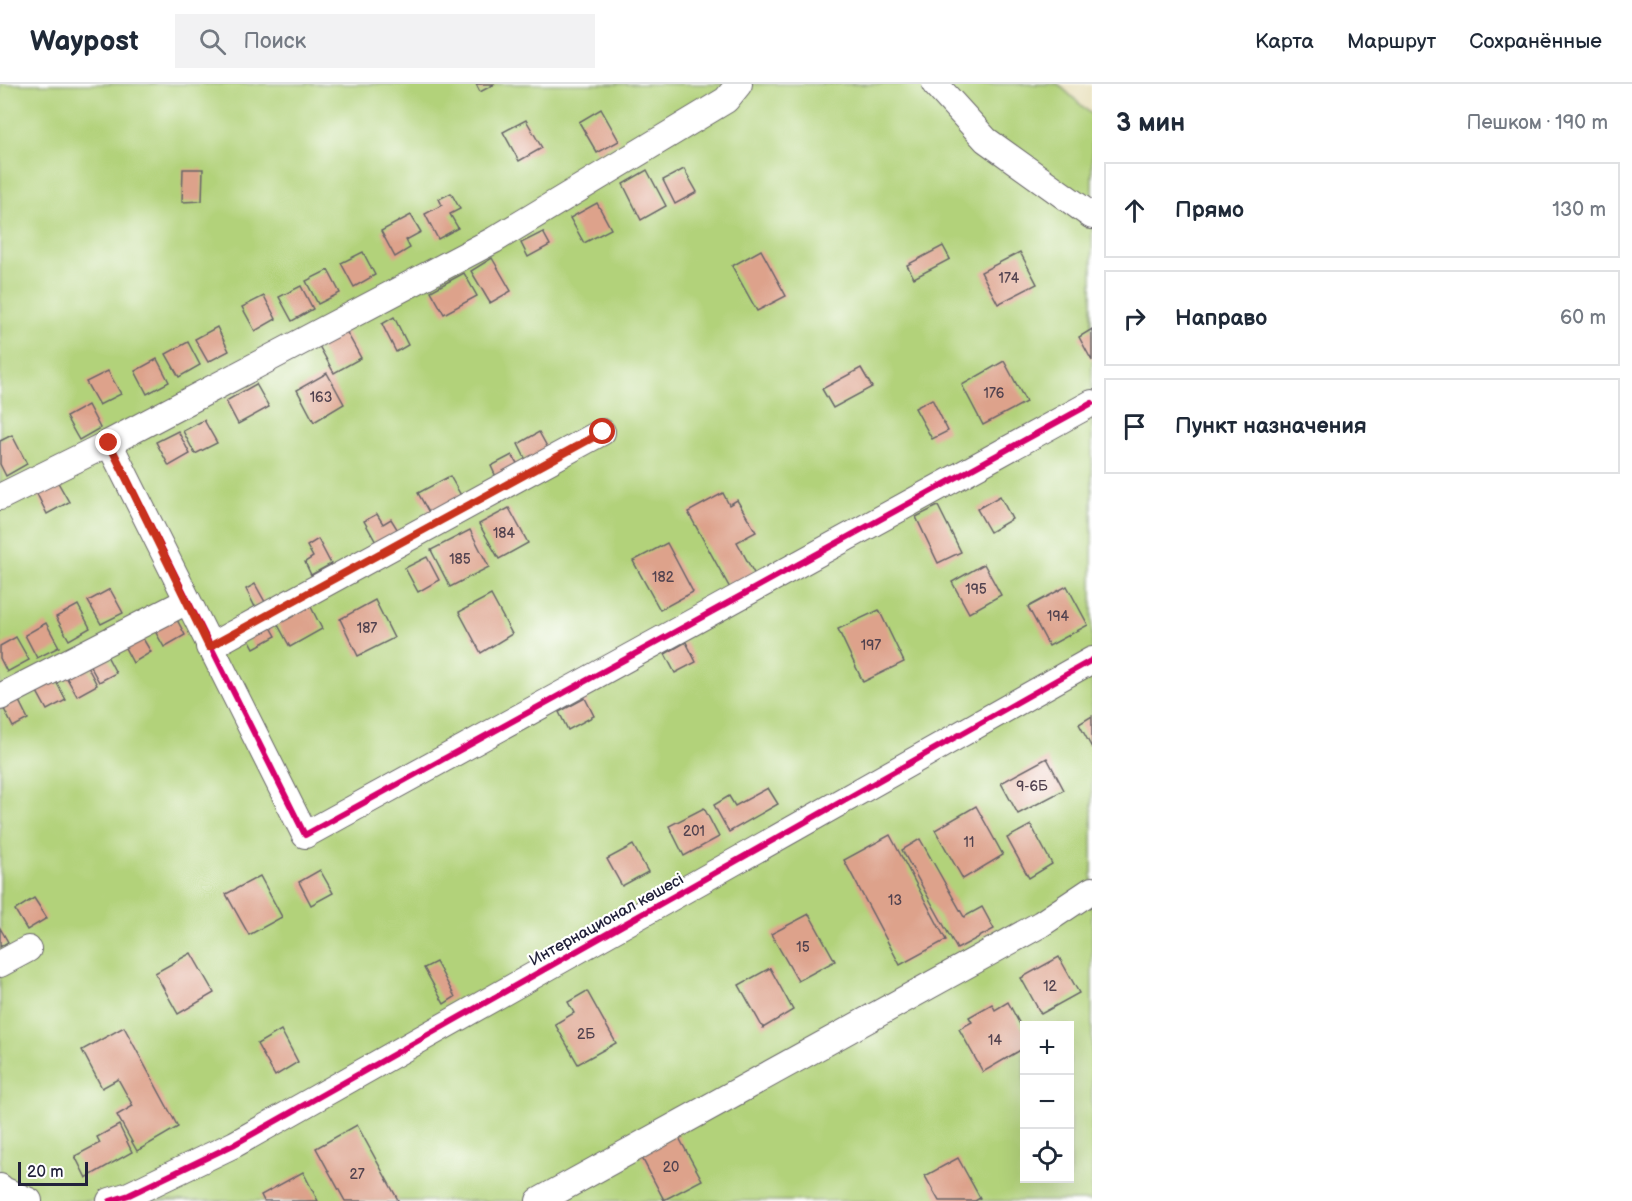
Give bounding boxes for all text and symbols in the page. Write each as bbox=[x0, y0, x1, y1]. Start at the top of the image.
search box bbox=[175, 14, 595, 68]
text: Waypost bbox=[30, 25, 139, 58]
icon: search bbox=[196, 25, 229, 58]
text: Поиск bbox=[244, 28, 306, 55]
text: Карта bbox=[1255, 29, 1314, 54]
text: Маршрут bbox=[1347, 29, 1436, 54]
text: Сохранённые bbox=[1469, 29, 1602, 54]
text: 3 мин bbox=[1116, 108, 1185, 139]
text: Пешком · 190 m bbox=[1467, 111, 1608, 135]
icon: ahead bbox=[1118, 194, 1151, 227]
text: Прямо bbox=[1175, 197, 1244, 224]
text: 130 m bbox=[1552, 198, 1606, 222]
house number: 174 bbox=[999, 270, 1020, 287]
icon: right bbox=[1118, 302, 1151, 335]
text: Направо bbox=[1175, 305, 1267, 332]
text: 60 m bbox=[1560, 306, 1606, 330]
house number: 176 bbox=[984, 385, 1005, 402]
house number: 163 bbox=[310, 389, 332, 406]
icon: arrive bbox=[1118, 410, 1151, 443]
text: Пункт назначения bbox=[1175, 413, 1367, 440]
route start bbox=[589, 418, 615, 444]
route end bbox=[95, 429, 121, 455]
house number: 184 bbox=[493, 525, 516, 542]
house number: 185 bbox=[449, 551, 471, 568]
house number: 182 bbox=[652, 569, 675, 586]
house number: 195 bbox=[965, 581, 987, 598]
house number: 194 bbox=[1047, 608, 1069, 625]
house number: 187 bbox=[357, 620, 377, 637]
house number: 197 bbox=[861, 637, 881, 654]
house number: 9-6Б bbox=[1016, 778, 1048, 795]
house number: 201 bbox=[683, 823, 705, 840]
house number: 11 bbox=[964, 834, 974, 851]
street label: Интернационал көшесі bbox=[526, 870, 687, 971]
house number: 13 bbox=[888, 892, 902, 909]
house number: 15 bbox=[796, 939, 810, 956]
house number: 12 bbox=[1043, 978, 1058, 995]
map controls bbox=[1020, 1021, 1074, 1183]
button: + bbox=[1020, 1021, 1074, 1075]
house number: 2Б bbox=[577, 1026, 595, 1043]
house number: 14 bbox=[988, 1032, 1002, 1049]
button: − bbox=[1020, 1075, 1074, 1129]
button: locate bbox=[1020, 1129, 1074, 1183]
scale bar bbox=[18, 1159, 88, 1186]
house number: 20 bbox=[663, 1159, 679, 1176]
text: 20 m bbox=[27, 1163, 63, 1182]
house number: 27 bbox=[349, 1166, 365, 1183]

